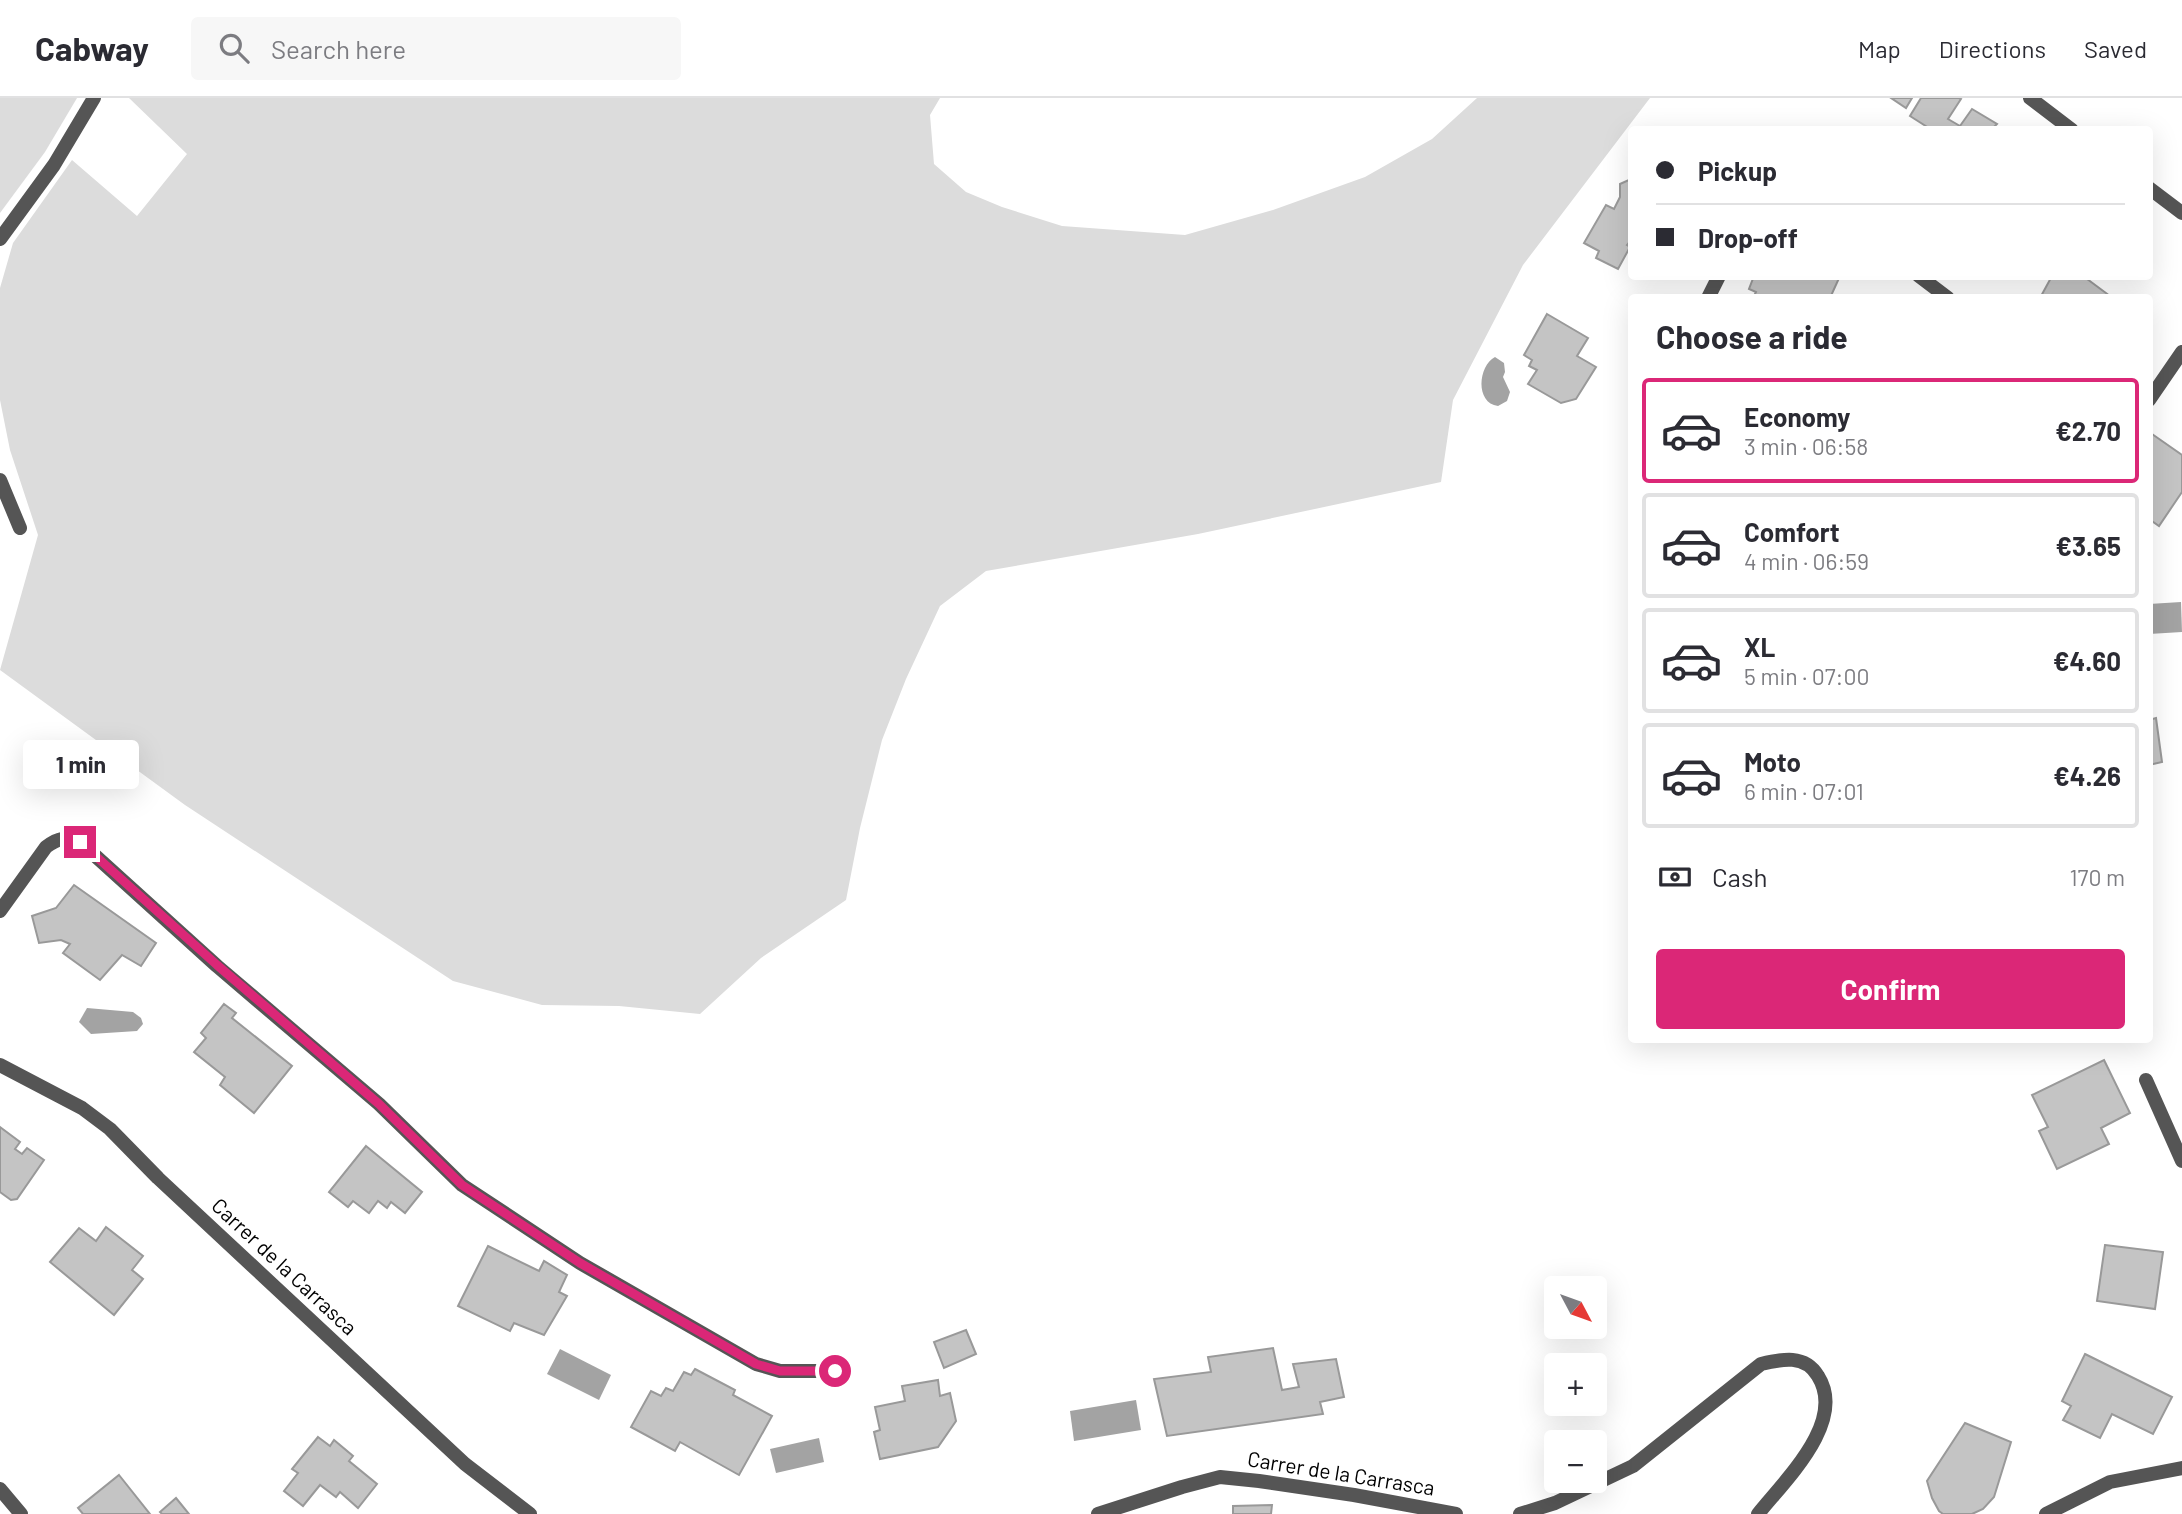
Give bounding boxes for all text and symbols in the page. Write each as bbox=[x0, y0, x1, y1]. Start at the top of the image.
search box bbox=[191, 17, 681, 80]
text: Cabway bbox=[35, 28, 149, 68]
icon: search bbox=[215, 29, 253, 67]
text: Search here bbox=[271, 33, 406, 64]
text: Map bbox=[1858, 34, 1901, 63]
text: Directions bbox=[1939, 34, 2046, 63]
text: Saved bbox=[2084, 34, 2147, 63]
text: Pickup bbox=[1698, 155, 1777, 186]
text: Drop-off bbox=[1698, 222, 1798, 253]
text: Choose a ride bbox=[1656, 317, 1848, 355]
icon: car bbox=[1660, 399, 1723, 462]
text: Economy bbox=[1744, 401, 1850, 432]
text: €2.70 bbox=[2055, 415, 2121, 446]
text: 3 min · 06:58 bbox=[1744, 432, 1868, 460]
icon: car bbox=[1660, 514, 1723, 577]
text: Comfort bbox=[1744, 516, 1840, 547]
text: €3.65 bbox=[2055, 530, 2121, 561]
text: 4 min · 06:59 bbox=[1744, 547, 1869, 575]
icon: car bbox=[1660, 629, 1723, 692]
text: XL bbox=[1744, 631, 1775, 662]
text: €4.60 bbox=[2053, 645, 2121, 676]
text: 5 min · 07:00 bbox=[1744, 662, 1869, 690]
callout: 1 min bbox=[22, 740, 138, 790]
icon: car bbox=[1660, 744, 1723, 807]
text: Moto bbox=[1744, 746, 1801, 777]
text: 1 min bbox=[56, 750, 106, 778]
text: €4.26 bbox=[2053, 760, 2121, 791]
text: 6 min · 07:01 bbox=[1744, 777, 1864, 805]
route end bbox=[64, 826, 96, 858]
icon: cash bbox=[1656, 858, 1694, 896]
text: Cash bbox=[1712, 861, 1767, 892]
text: 170 m bbox=[2069, 863, 2125, 891]
button: Confirm bbox=[1656, 949, 2125, 1029]
street label: Carrer de la Carrasca bbox=[207, 1192, 363, 1340]
north arrow bbox=[1544, 1276, 1606, 1339]
map controls bbox=[1544, 1276, 1607, 1493]
button: + bbox=[1544, 1353, 1607, 1416]
route start bbox=[819, 1355, 851, 1387]
button: − bbox=[1544, 1430, 1607, 1493]
street label: Carrer de la Carrasca bbox=[1246, 1445, 1437, 1500]

